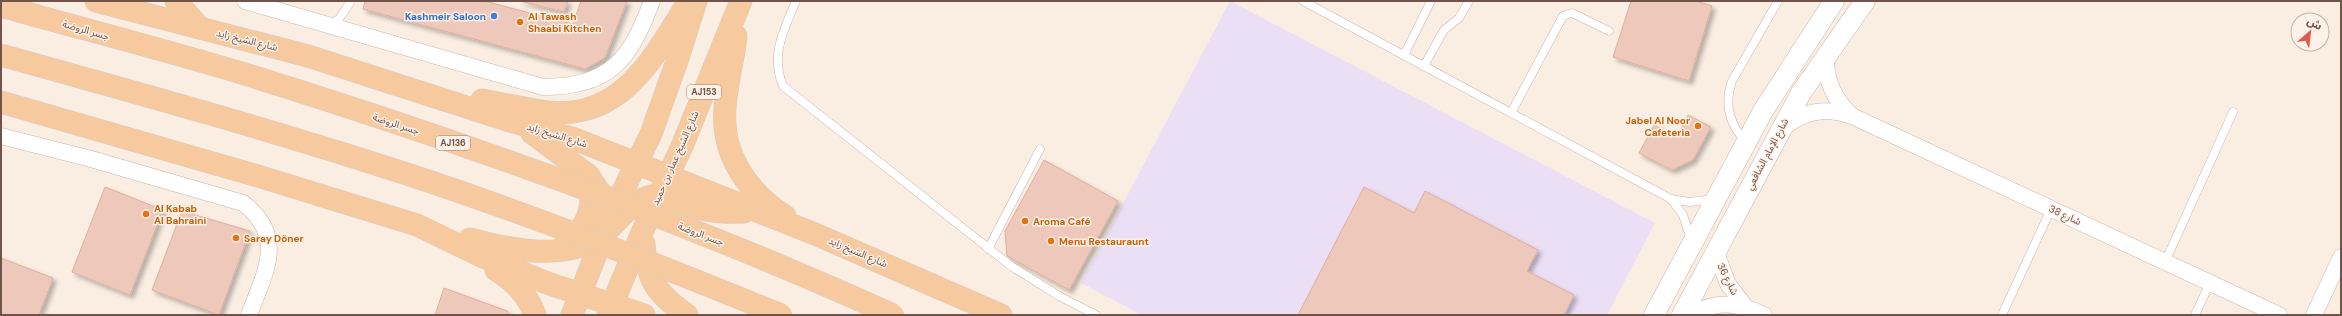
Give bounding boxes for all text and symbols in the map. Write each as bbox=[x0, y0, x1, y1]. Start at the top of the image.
place label: Kashmeir Saloon bbox=[405, 10, 486, 23]
place label: Al Tawash Shaabi Kitchen bbox=[528, 10, 602, 35]
marker: Kashmeir Saloon bbox=[489, 11, 499, 21]
north arrow bbox=[2290, 12, 2330, 52]
text: ش bbox=[2305, 13, 2325, 33]
street label: جسر الروضة bbox=[61, 17, 111, 43]
marker: Al Tawash Shaabi Kitchen bbox=[515, 17, 525, 27]
street label: شارع الشيخ زايد bbox=[215, 26, 279, 55]
road number: AJ153 bbox=[687, 85, 721, 99]
street label: شارع الشيخ عمار بن حميد bbox=[648, 109, 703, 208]
street label: جسر الروضة bbox=[371, 110, 421, 138]
place label: Jabel Al Noor Cafeteria bbox=[1625, 114, 1690, 139]
street label: شارع الإمام الشافعي bbox=[1743, 116, 1793, 193]
street label: شارع الشيخ زايد bbox=[525, 120, 589, 151]
marker: Jabel Al Noor Cafeteria bbox=[1693, 121, 1703, 131]
road number: AJ136 bbox=[436, 136, 470, 150]
place label: Al Kabab Al Bahraini bbox=[154, 202, 206, 227]
street label: شارع 38 bbox=[2046, 202, 2083, 229]
marker: Al Kabab Al Bahraini bbox=[141, 209, 151, 219]
place label: Aroma Café bbox=[1033, 215, 1091, 228]
marker: Aroma Café bbox=[1020, 216, 1030, 226]
street label: جسر الروضة bbox=[676, 219, 726, 249]
place label: Saray Döner bbox=[244, 232, 304, 245]
marker: Saray Döner bbox=[231, 233, 241, 243]
street label: شارع الشيخ زايد bbox=[826, 234, 890, 271]
place label: Menu Restauraunt bbox=[1059, 235, 1149, 248]
marker: Menu Restauraunt bbox=[1046, 236, 1056, 246]
street label: شارع 36 bbox=[1714, 261, 1742, 298]

